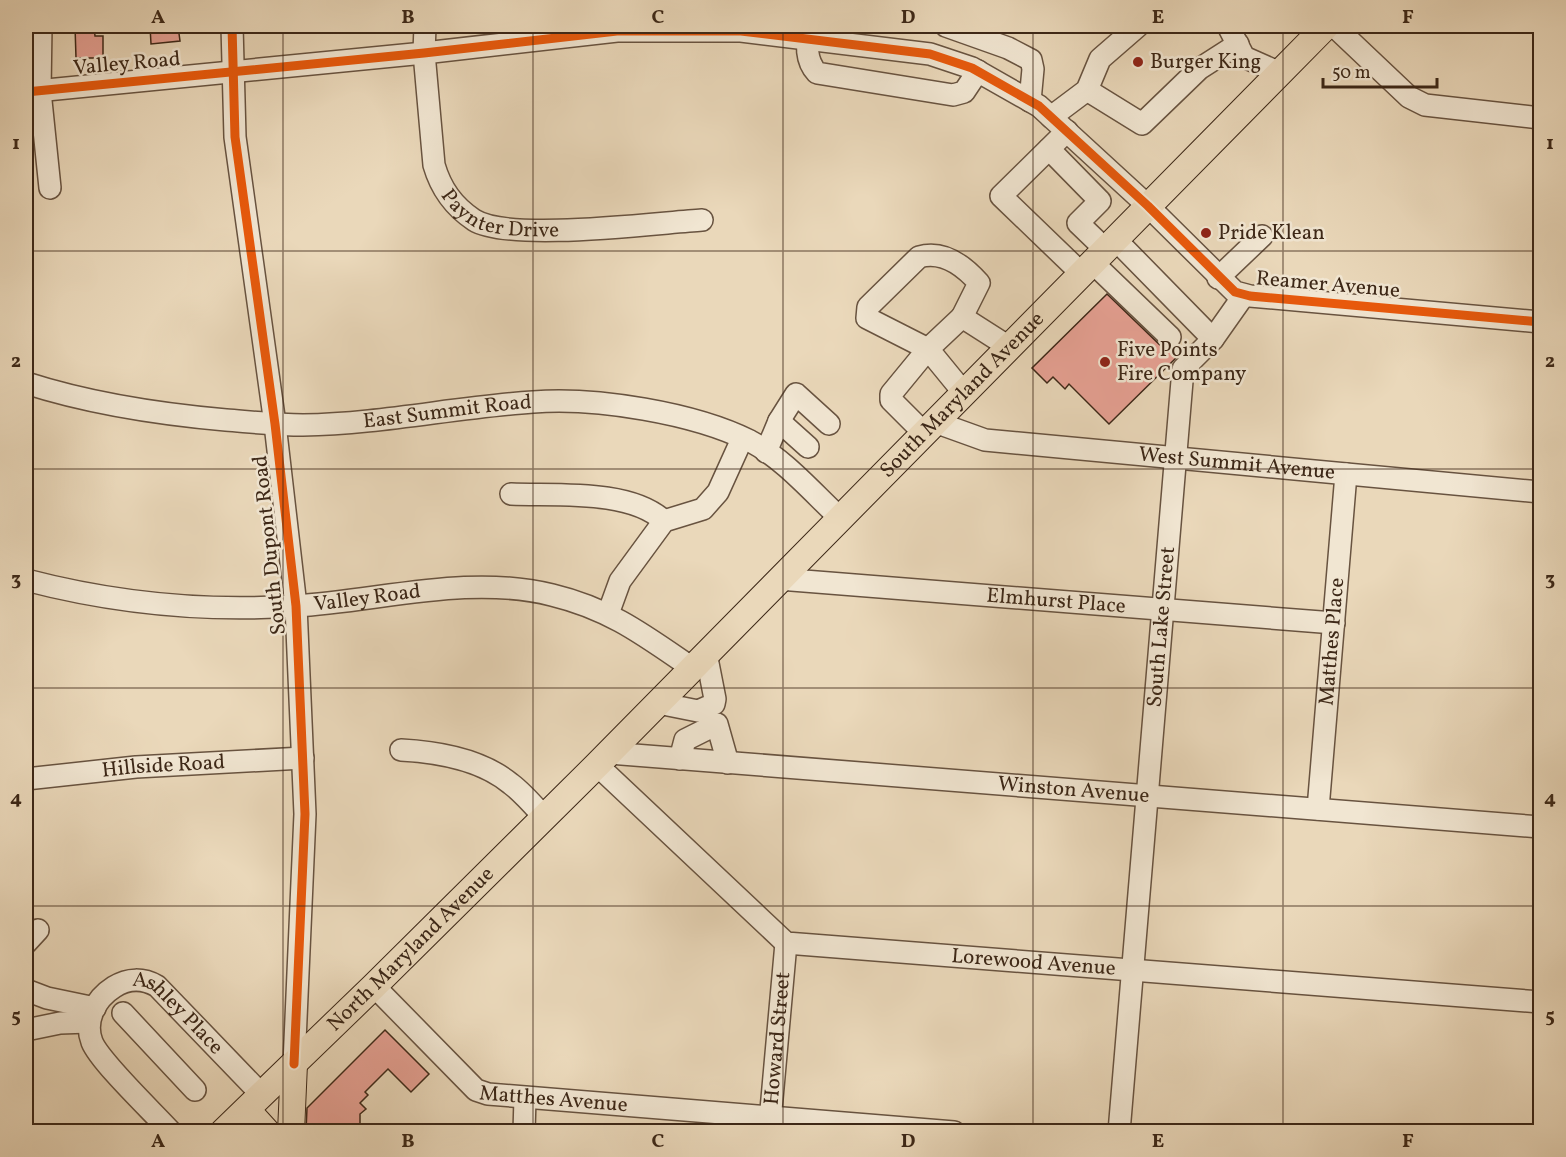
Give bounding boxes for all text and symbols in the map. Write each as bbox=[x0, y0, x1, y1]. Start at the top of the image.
text: A bbox=[151, 4, 165, 32]
text: B bbox=[401, 4, 415, 32]
text: C bbox=[652, 4, 665, 32]
text: D bbox=[901, 4, 915, 32]
text: E bbox=[1152, 4, 1164, 32]
text: F bbox=[1402, 4, 1414, 32]
street label: Valley Road bbox=[72, 45, 182, 83]
place label: Burger King bbox=[1150, 48, 1261, 77]
scale bar bbox=[1323, 51, 1437, 89]
marker: Burger King bbox=[1131, 55, 1145, 69]
text: 50 m bbox=[1332, 61, 1371, 86]
text: 1 bbox=[12, 130, 20, 158]
text: 1 bbox=[1546, 130, 1554, 158]
street label: Paynter Drive bbox=[434, 183, 559, 245]
place label: Pride Klean bbox=[1218, 219, 1325, 248]
marker: Pride Klean bbox=[1199, 226, 1213, 240]
street label: Reamer Avenue bbox=[1255, 264, 1401, 306]
street label: South Maryland Avenue bbox=[874, 305, 1051, 484]
place label: Five Points Fire Company bbox=[1117, 336, 1247, 389]
text: 2 bbox=[11, 348, 21, 376]
text: 2 bbox=[1545, 348, 1555, 376]
marker: Five Points Fire Company bbox=[1098, 355, 1112, 369]
street label: East Summit Road bbox=[362, 388, 533, 436]
street label: West Summit Avenue bbox=[1137, 440, 1336, 487]
street label: South Dupont Road bbox=[246, 454, 294, 636]
street label: South Lake Street bbox=[1140, 545, 1183, 708]
text: 3 bbox=[11, 566, 21, 594]
text: 3 bbox=[1545, 566, 1555, 594]
street label: Matthes Place bbox=[1312, 576, 1352, 707]
street label: Valley Road bbox=[312, 577, 422, 619]
street label: Elmhurst Place bbox=[985, 581, 1127, 621]
street label: Hillside Road bbox=[100, 748, 226, 785]
street label: Winston Avenue bbox=[997, 769, 1151, 810]
text: 4 bbox=[10, 785, 22, 813]
text: 4 bbox=[1544, 785, 1556, 813]
street label: North Maryland Avenue bbox=[321, 860, 501, 1038]
street label: Lorewood Avenue bbox=[950, 941, 1117, 983]
street label: Ashley Place bbox=[131, 965, 230, 1061]
street label: Howard Street bbox=[757, 971, 798, 1106]
text: 5 bbox=[11, 1003, 21, 1031]
text: 5 bbox=[1545, 1003, 1555, 1031]
street label: Matthes Avenue bbox=[478, 1079, 629, 1120]
text: A bbox=[151, 1128, 165, 1156]
text: B bbox=[401, 1128, 415, 1156]
text: C bbox=[652, 1128, 665, 1156]
text: D bbox=[901, 1128, 915, 1156]
text: E bbox=[1152, 1128, 1164, 1156]
text: F bbox=[1402, 1128, 1414, 1156]

